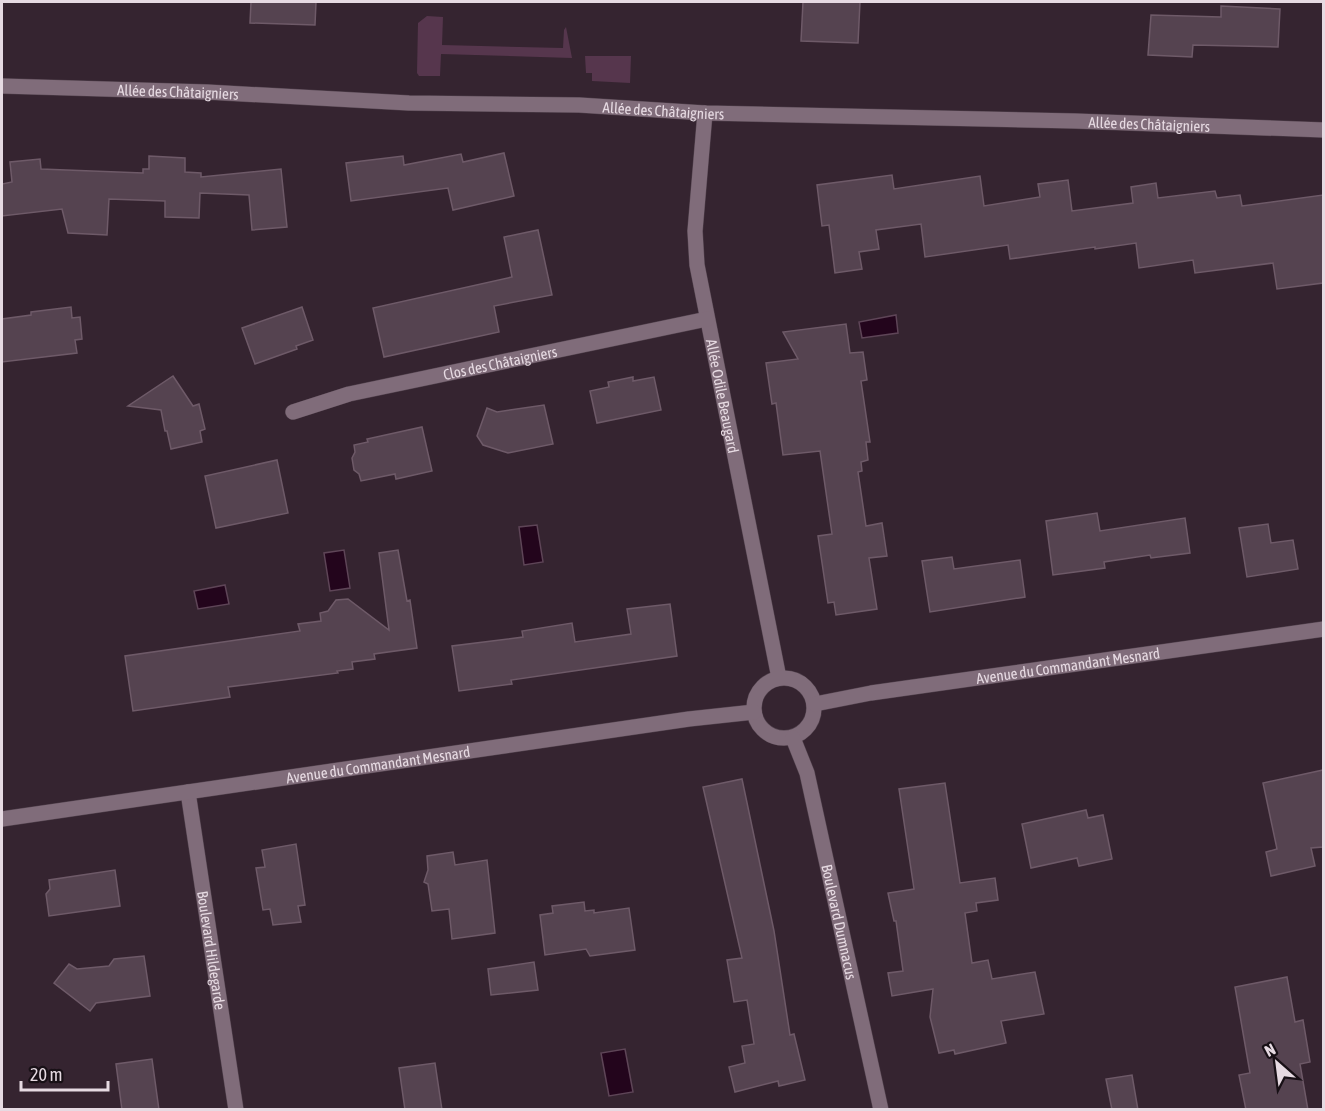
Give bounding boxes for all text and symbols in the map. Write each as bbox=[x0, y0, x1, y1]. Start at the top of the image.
street label: Allée des Châtaigniers bbox=[117, 81, 239, 102]
street label: Allée des Châtaigniers bbox=[602, 98, 724, 122]
street label: Allée des Châtaigniers bbox=[1088, 113, 1210, 134]
street label: Allée Odile Beaugard bbox=[703, 338, 743, 454]
street label: Clos des Châtaigniers bbox=[441, 342, 558, 383]
street label: Avenue du Commandant Mesnard bbox=[975, 644, 1161, 687]
street label: Avenue du Commandant Mesnard bbox=[285, 742, 471, 786]
street label: Boulevard Dumnacus bbox=[819, 863, 861, 981]
street label: Boulevard Hildegarde bbox=[195, 890, 229, 1011]
north arrow bbox=[1247, 1033, 1307, 1093]
text: N bbox=[1262, 1040, 1278, 1060]
scale bar bbox=[21, 1054, 108, 1092]
text: 20 m bbox=[30, 1064, 62, 1085]

